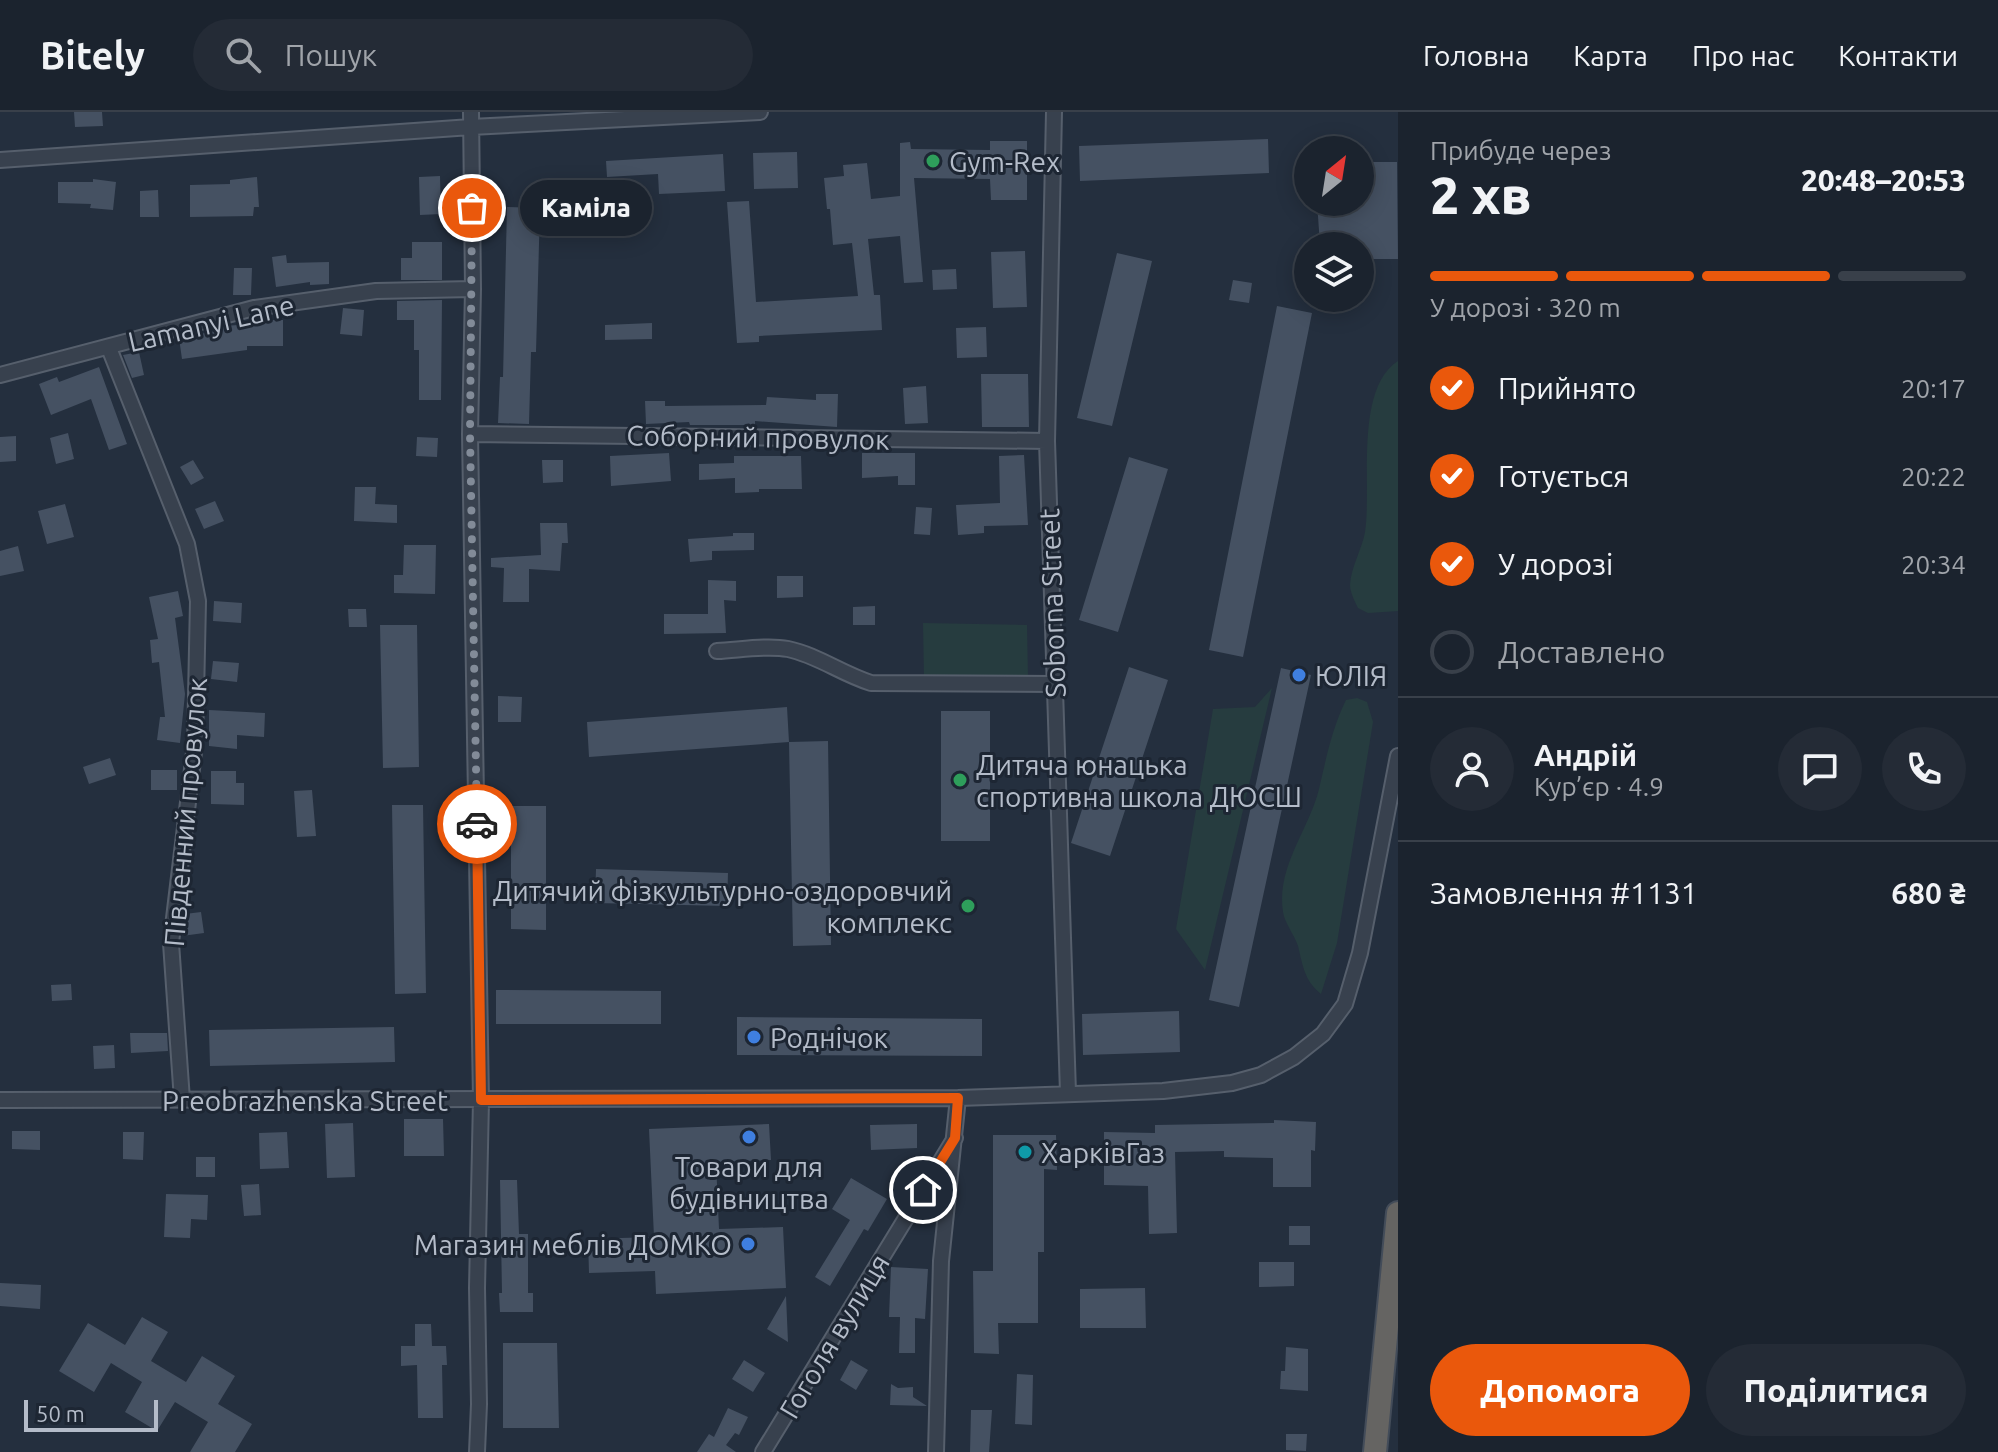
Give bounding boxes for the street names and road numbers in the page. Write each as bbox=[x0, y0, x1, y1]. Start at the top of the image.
street label: Lamanyi Lane bbox=[125, 289, 297, 357]
street label: Соборний провулок bbox=[626, 419, 890, 455]
street label: Soborna Street bbox=[1033, 508, 1071, 698]
street label: Південний провулок bbox=[158, 676, 212, 948]
street label: Preobrazhenska Street bbox=[162, 1085, 448, 1116]
street label: Гоголя вулиця bbox=[773, 1248, 895, 1424]

